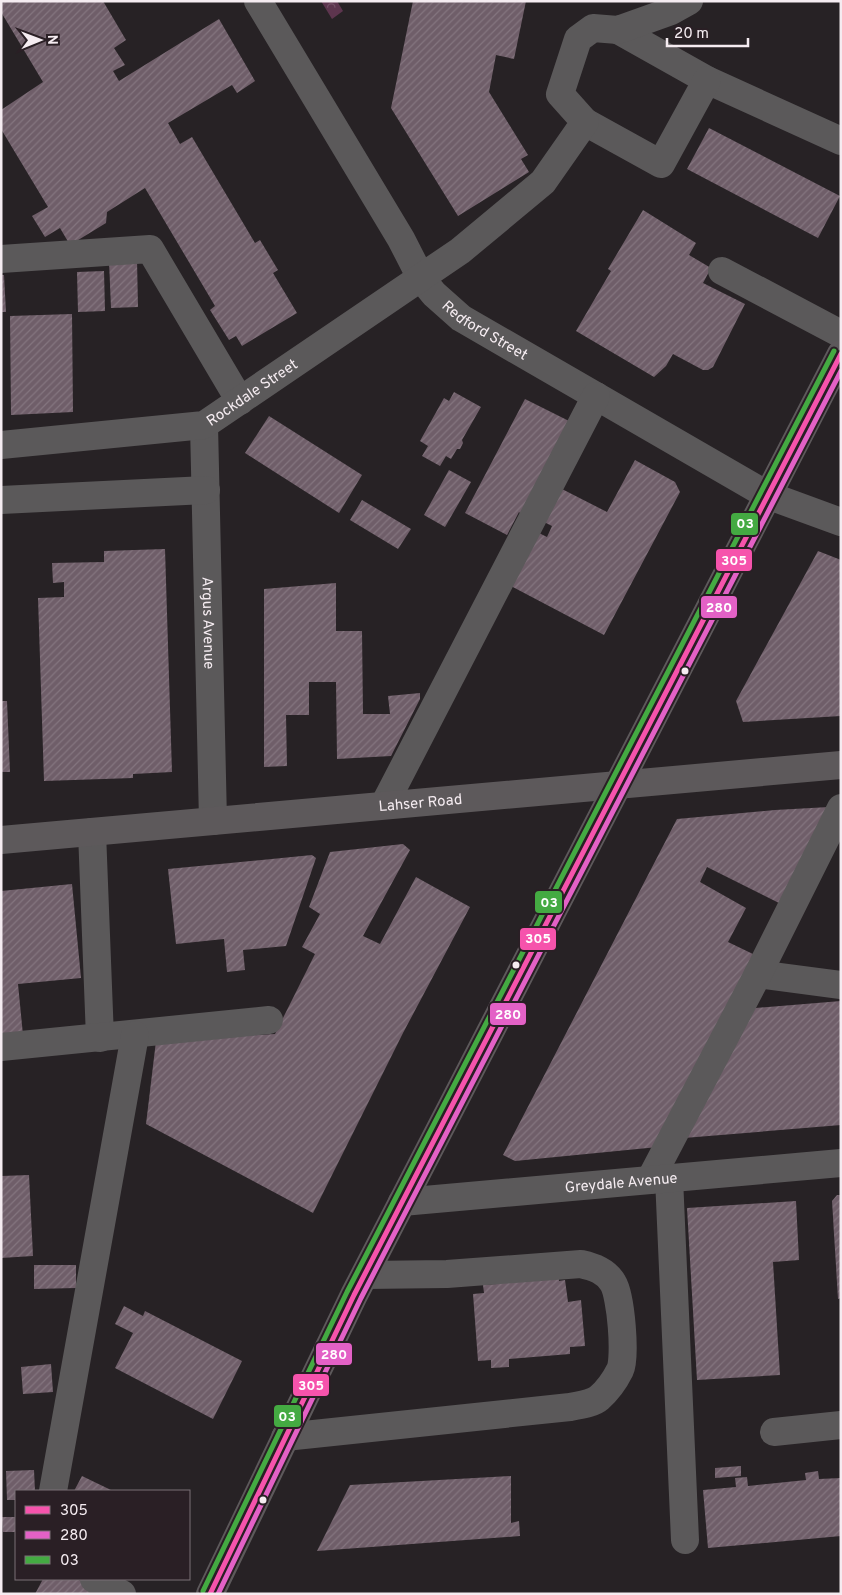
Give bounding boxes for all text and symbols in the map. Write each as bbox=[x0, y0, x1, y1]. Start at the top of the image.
north arrow bbox=[15, 15, 65, 65]
scale bar bbox=[667, 15, 748, 47]
text: 20 m bbox=[674, 25, 709, 44]
text: N bbox=[43, 35, 60, 45]
street label: Redford Street bbox=[437, 297, 531, 365]
street label: Rockdale Street bbox=[203, 356, 302, 431]
line badge: 03 bbox=[730, 512, 759, 536]
text: 03 bbox=[736, 516, 754, 533]
line badge: 305 bbox=[715, 548, 753, 572]
text: 305 bbox=[721, 553, 747, 570]
street label: Argus Avenue bbox=[196, 576, 218, 670]
line badge: 280 bbox=[700, 595, 738, 619]
text: 280 bbox=[706, 600, 732, 617]
unlabelled marker bbox=[680, 666, 690, 676]
street label: Lahser Road bbox=[378, 791, 463, 817]
line badge: 03 bbox=[534, 890, 563, 914]
text: 03 bbox=[540, 895, 558, 912]
line badge: 305 bbox=[519, 927, 557, 951]
text: 305 bbox=[525, 931, 551, 948]
unlabelled marker bbox=[511, 960, 521, 970]
line badge: 280 bbox=[489, 1002, 527, 1026]
text: 280 bbox=[495, 1007, 521, 1024]
street label: Greydale Avenue bbox=[564, 1170, 678, 1198]
line badge: 280 bbox=[315, 1342, 353, 1366]
text: 280 bbox=[321, 1347, 347, 1364]
line badge: 305 bbox=[292, 1373, 330, 1397]
text: 305 bbox=[298, 1378, 324, 1395]
line badge: 03 bbox=[273, 1404, 302, 1428]
text: 03 bbox=[278, 1409, 296, 1426]
legend bbox=[15, 1490, 190, 1580]
unlabelled marker bbox=[258, 1495, 268, 1505]
text: 305 bbox=[60, 1502, 88, 1521]
text: 280 bbox=[60, 1527, 88, 1546]
text: 03 bbox=[60, 1552, 79, 1571]

